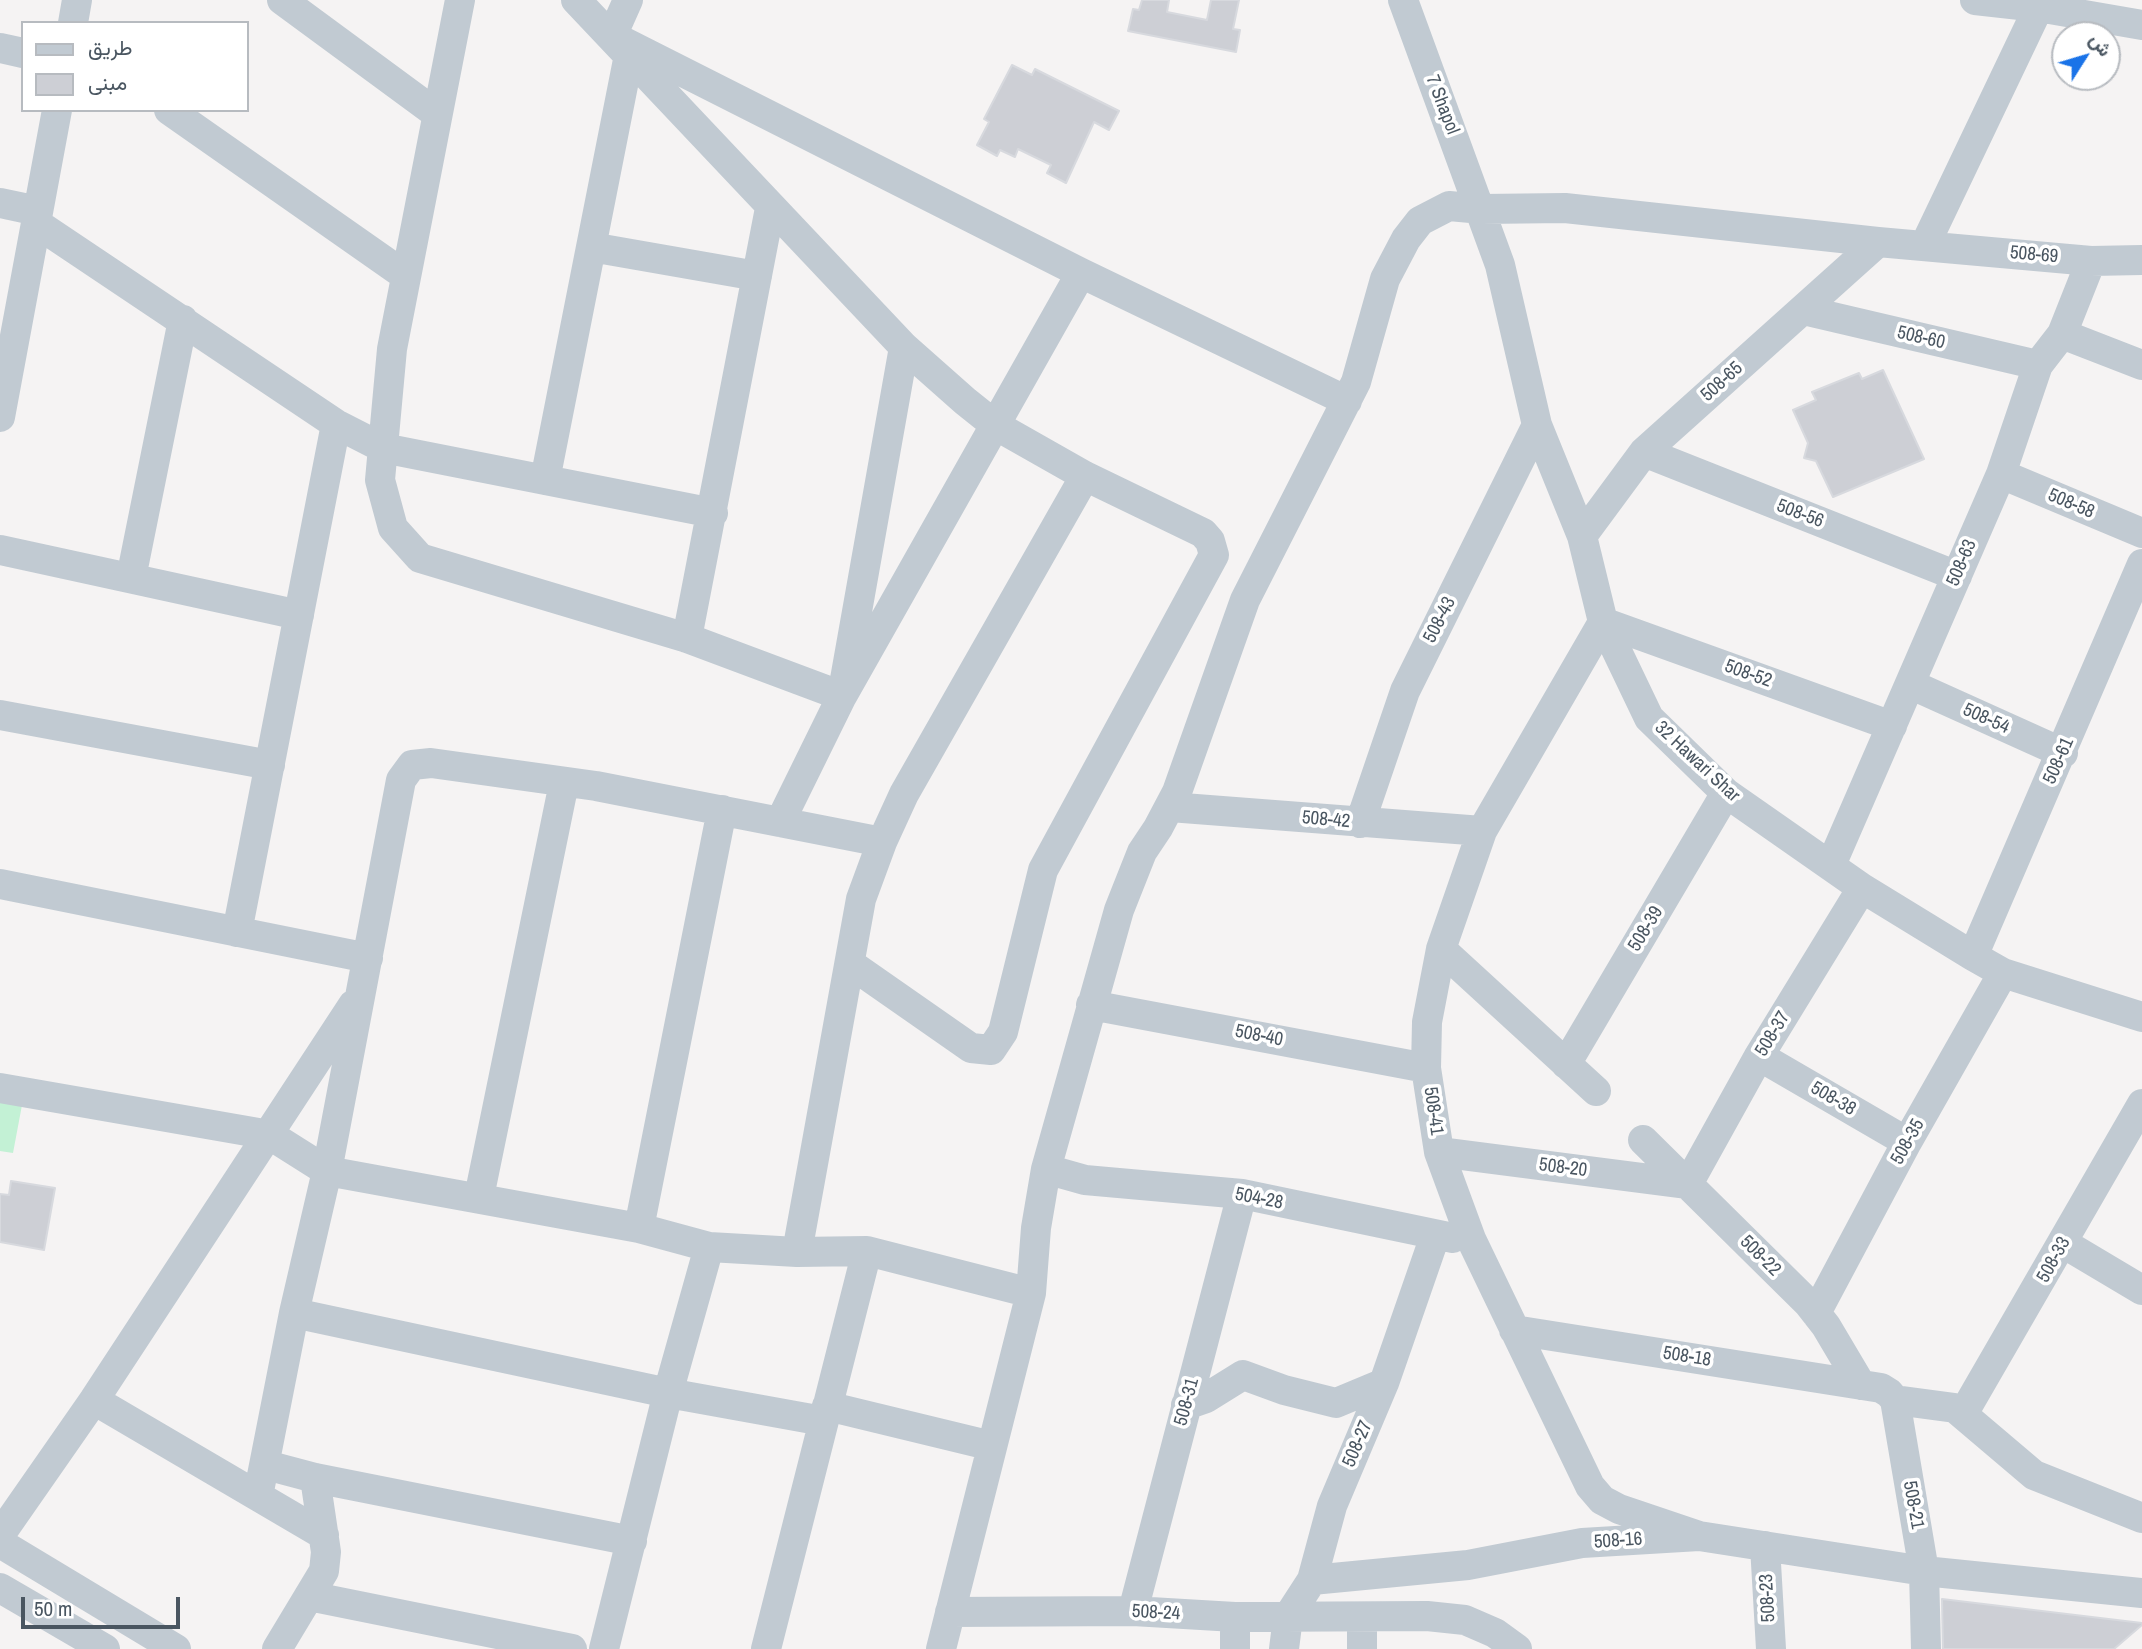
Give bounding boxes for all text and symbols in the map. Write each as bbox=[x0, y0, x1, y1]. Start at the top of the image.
legend bbox=[21, 21, 248, 112]
north arrow bbox=[2051, 21, 2121, 91]
text: ش bbox=[2084, 28, 2118, 62]
text: طريق bbox=[88, 33, 133, 62]
text: مبنى bbox=[88, 68, 127, 97]
street label: 7 Shapol bbox=[1420, 72, 1464, 138]
street label: 508-69 bbox=[2009, 242, 2059, 268]
street label: 508-60 bbox=[1895, 321, 1947, 355]
street label: 508-65 bbox=[1696, 357, 1748, 407]
street label: 508-58 bbox=[2044, 484, 2098, 524]
street label: 508-56 bbox=[1773, 495, 1827, 533]
street label: 508-63 bbox=[1942, 536, 1982, 590]
street label: 508-43 bbox=[1419, 593, 1461, 647]
street label: 508-52 bbox=[1721, 655, 1775, 693]
street label: 508-54 bbox=[1959, 699, 2013, 739]
street label: 32 Hawari Shar bbox=[1650, 717, 1744, 807]
street label: 508-61 bbox=[2039, 734, 2079, 788]
street label: 508-42 bbox=[1301, 807, 1351, 833]
street label: 508-39 bbox=[1624, 902, 1668, 956]
street label: 508-37 bbox=[1751, 1007, 1795, 1061]
street label: 508-40 bbox=[1233, 1020, 1285, 1052]
street label: 508-38 bbox=[1806, 1077, 1860, 1121]
street label: 508-41 bbox=[1418, 1085, 1448, 1137]
street label: 508-35 bbox=[1886, 1115, 1930, 1169]
street label: 508-20 bbox=[1538, 1154, 1588, 1182]
street label: 504-28 bbox=[1233, 1183, 1285, 1215]
street label: 508-22 bbox=[1735, 1231, 1785, 1281]
street label: 508-33 bbox=[2032, 1233, 2076, 1287]
street label: 508-18 bbox=[1661, 1342, 1713, 1372]
street label: 508-31 bbox=[1170, 1376, 1204, 1428]
street label: 508-27 bbox=[1338, 1417, 1378, 1471]
street label: 508-21 bbox=[1898, 1479, 1928, 1531]
street label: 508-16 bbox=[1593, 1528, 1643, 1554]
street label: 508-23 bbox=[1755, 1573, 1781, 1623]
scale bar bbox=[24, 1582, 184, 1626]
text: 50 m bbox=[34, 1594, 72, 1623]
street label: 508-24 bbox=[1131, 1600, 1181, 1626]

